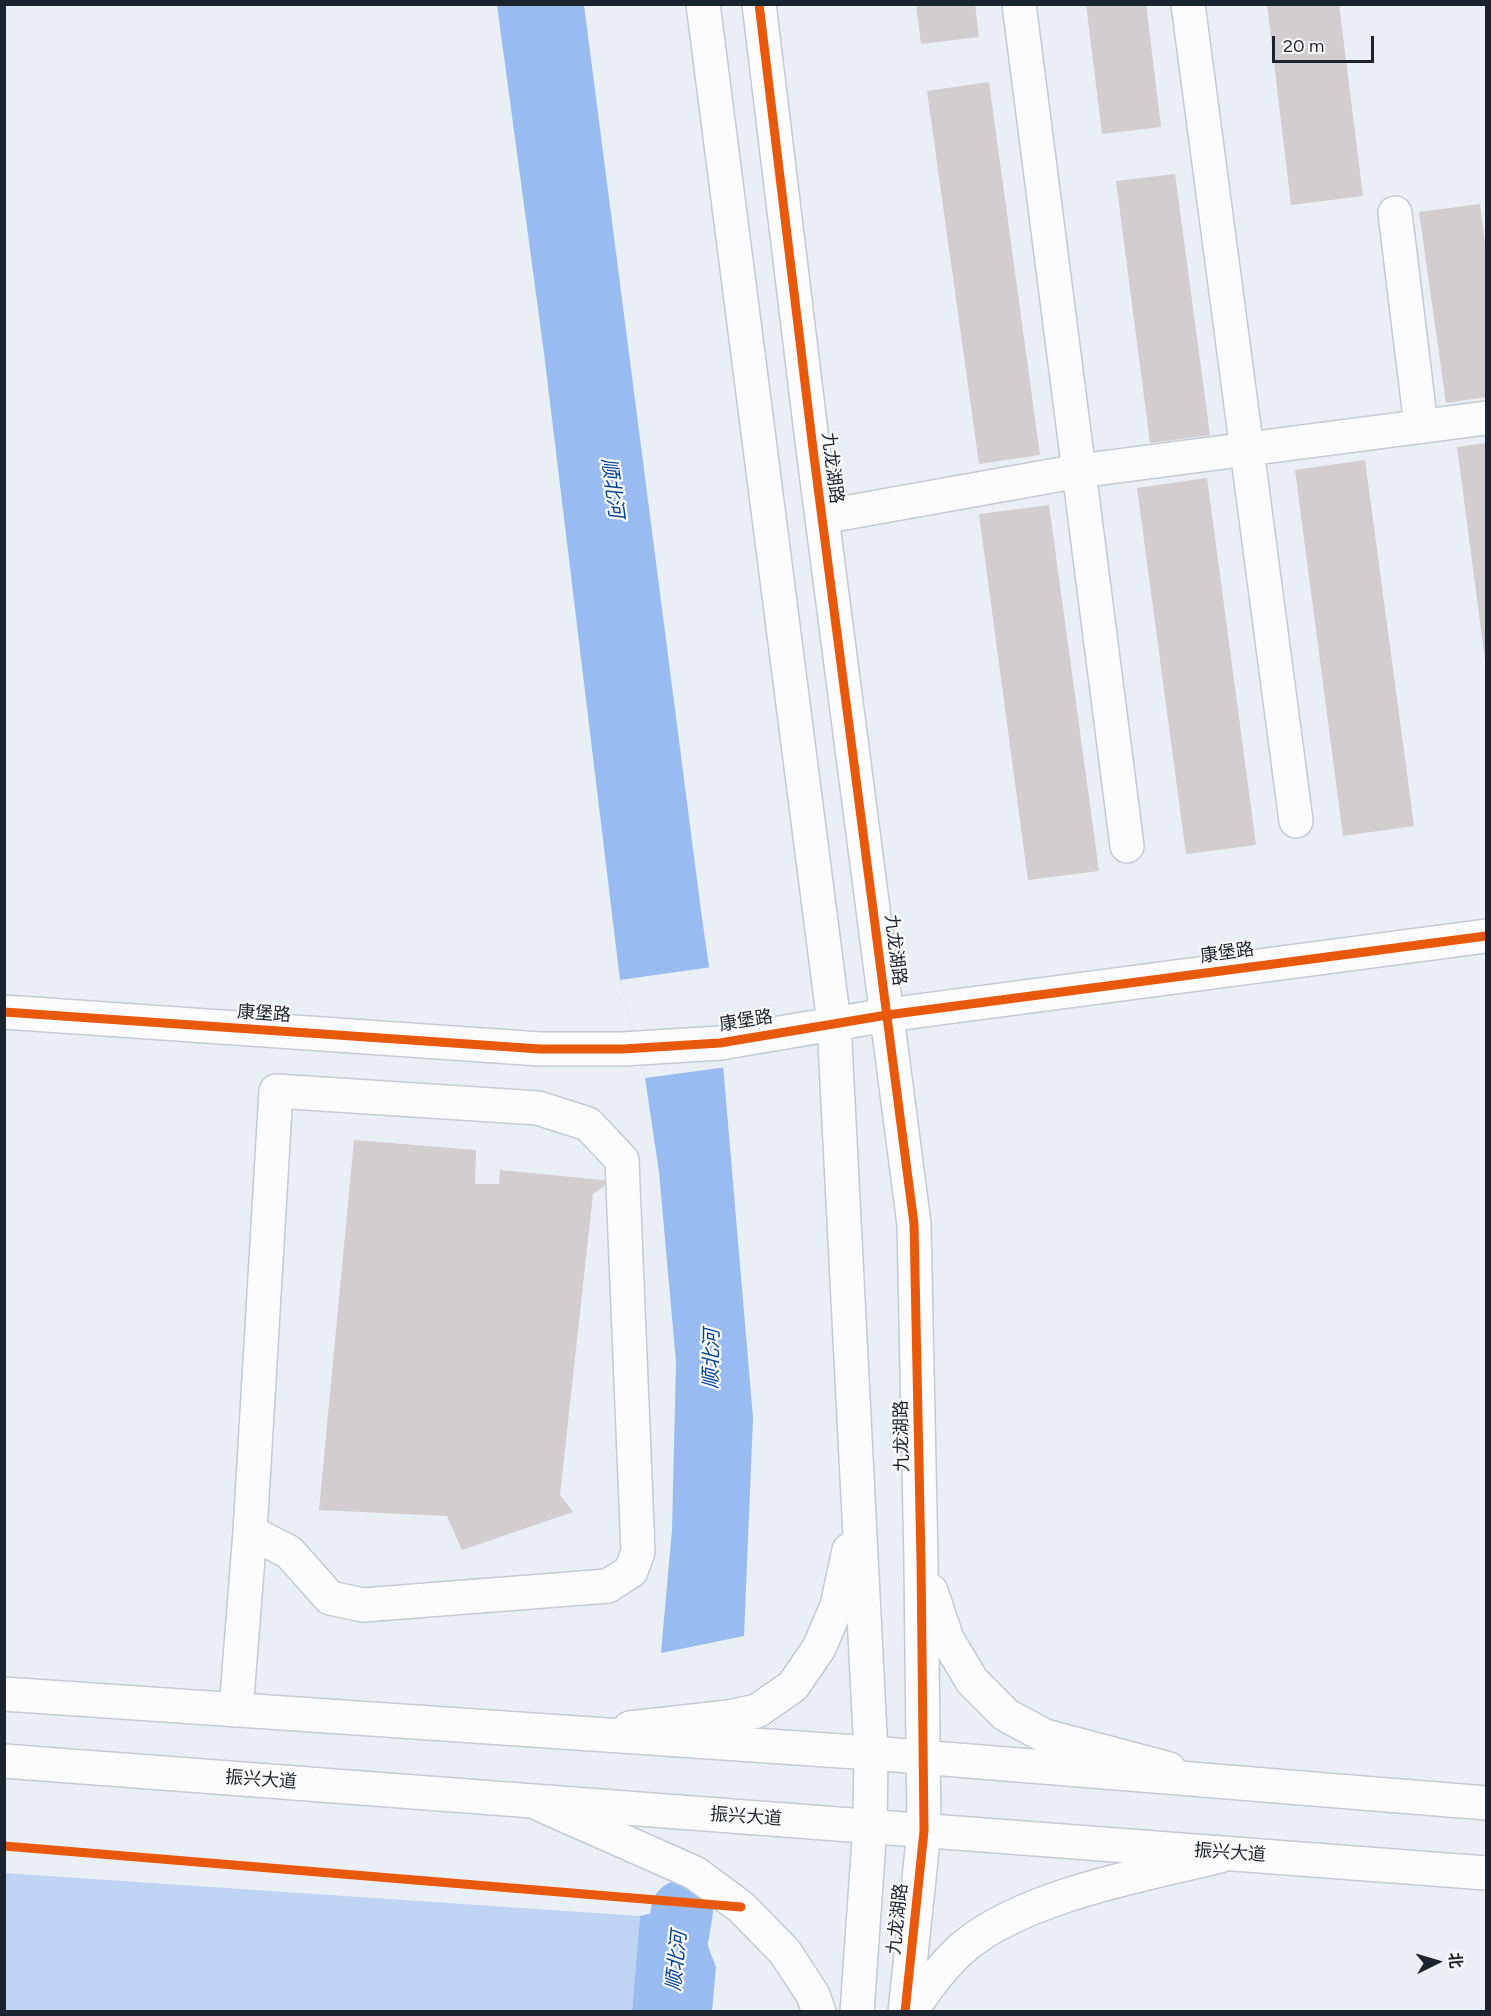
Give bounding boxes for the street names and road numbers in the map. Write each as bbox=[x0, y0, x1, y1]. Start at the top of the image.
street label: 九龙湖路 bbox=[817, 431, 847, 505]
street label: 九龙湖路 bbox=[880, 913, 910, 987]
street label: 康堡路 bbox=[1199, 939, 1255, 967]
street label: 康堡路 bbox=[236, 1001, 292, 1027]
street label: 康堡路 bbox=[718, 1006, 774, 1036]
street label: 九龙湖路 bbox=[891, 1400, 913, 1472]
street label: 振兴大道 bbox=[224, 1767, 298, 1793]
street label: 振兴大道 bbox=[709, 1804, 783, 1830]
street label: 振兴大道 bbox=[1193, 1840, 1267, 1866]
street label: 九龙湖路 bbox=[883, 1882, 913, 1956]

